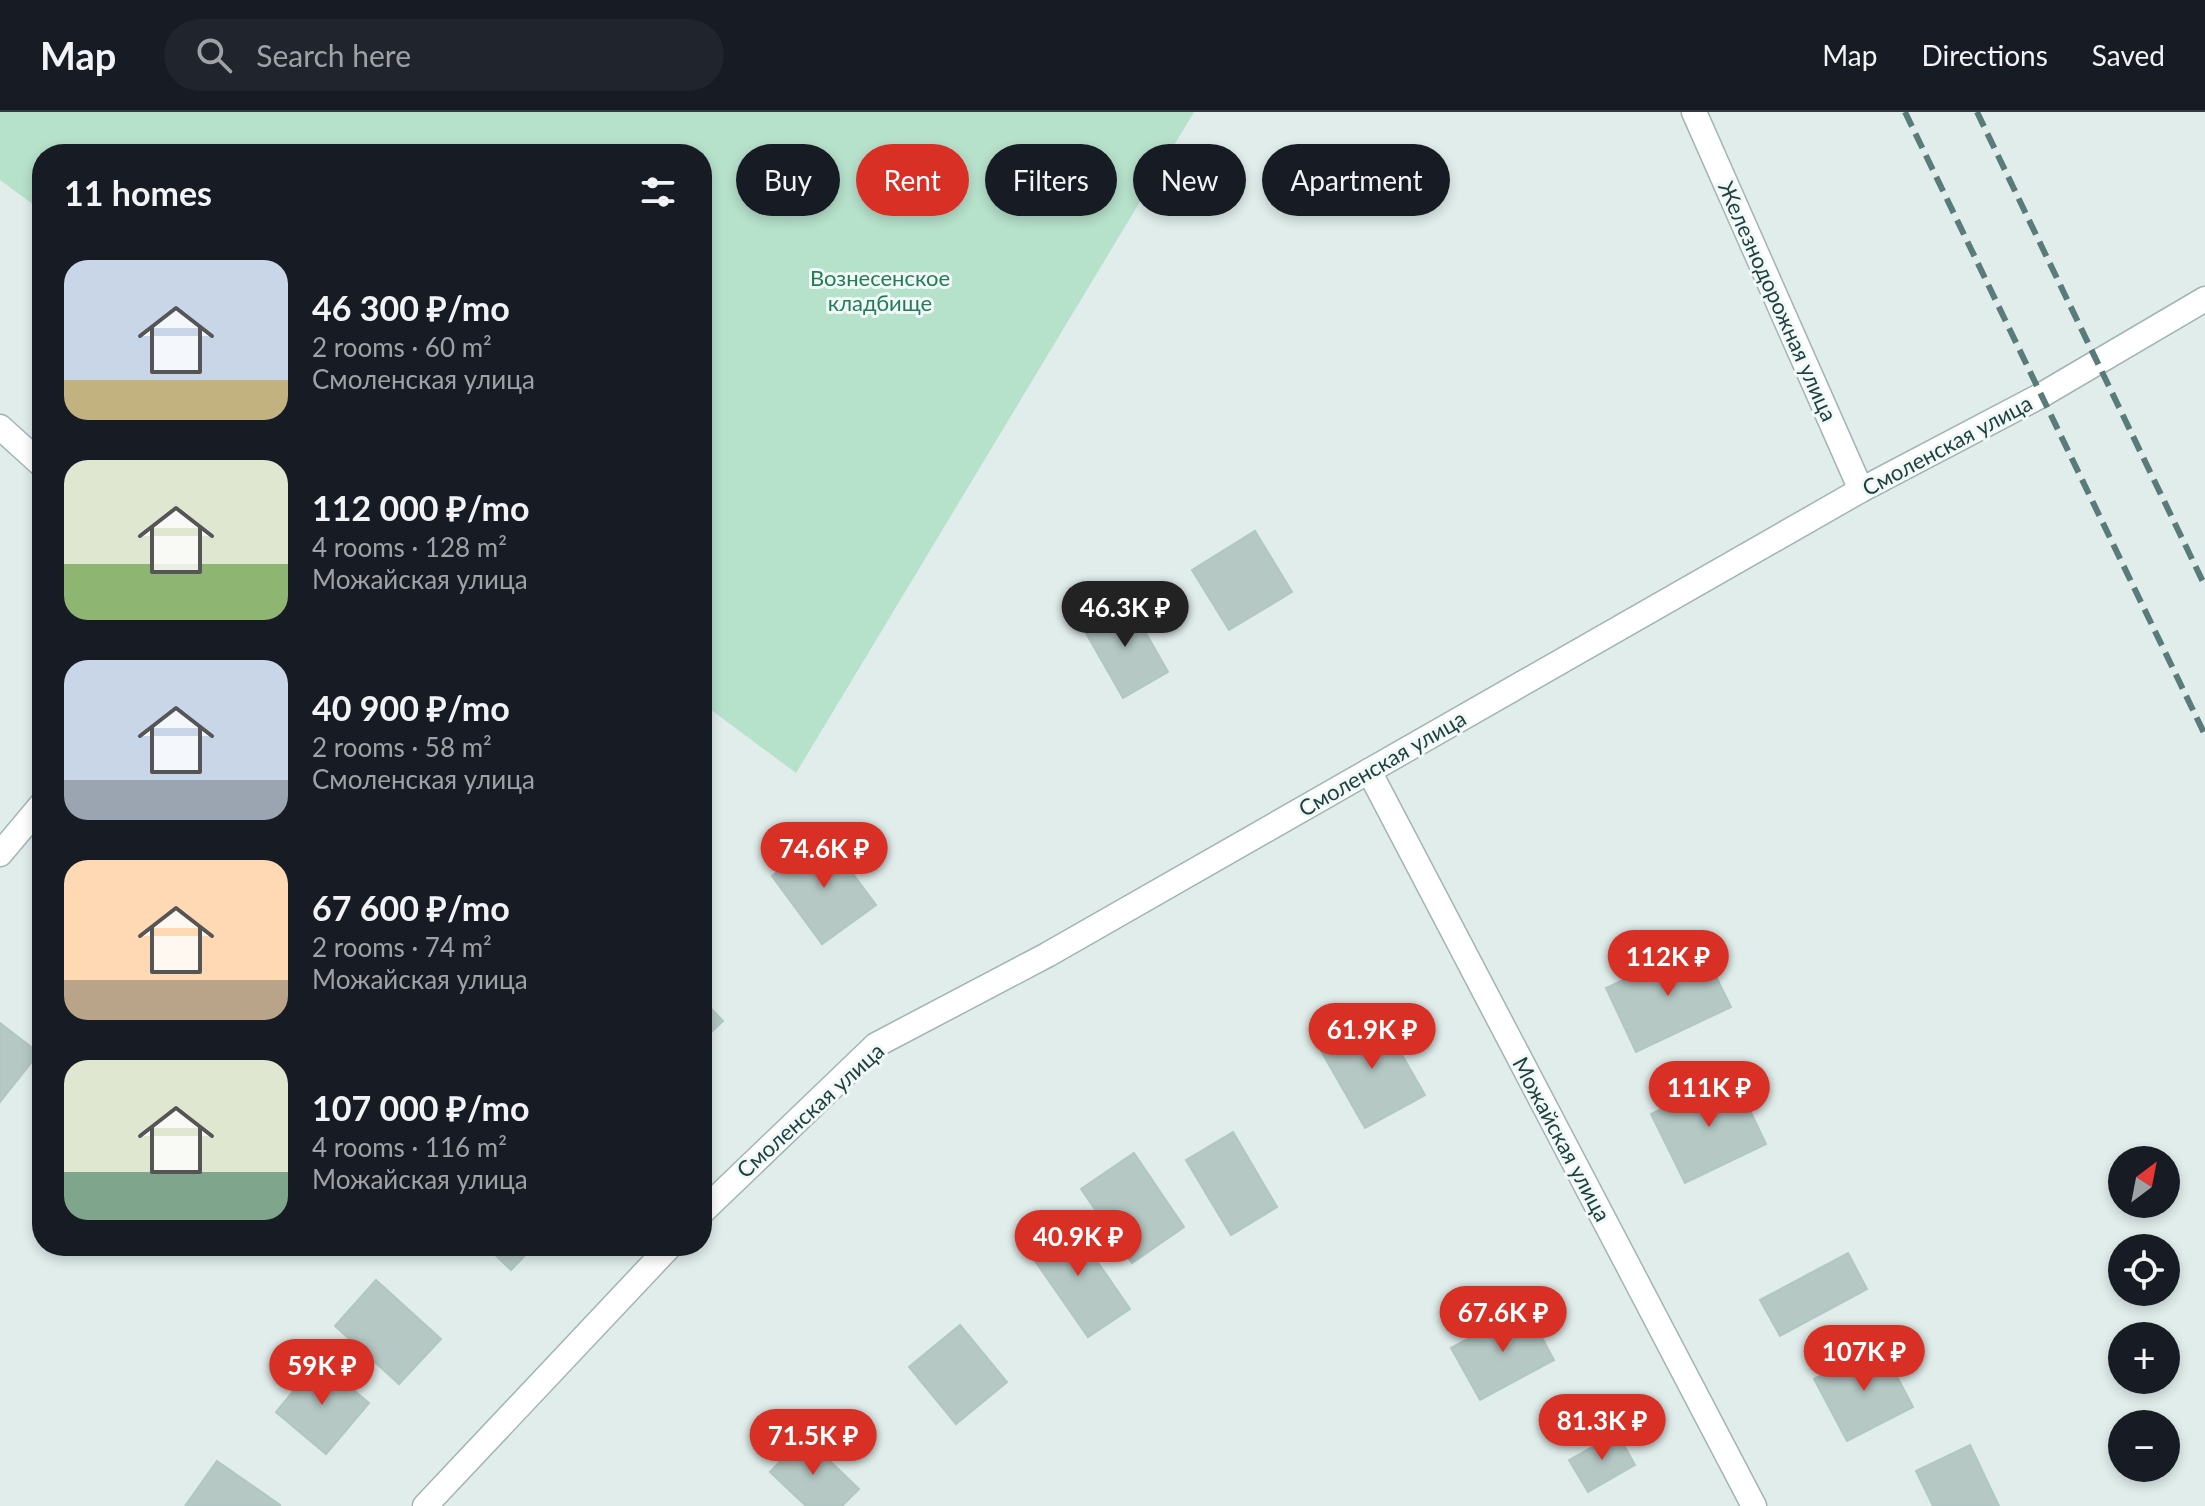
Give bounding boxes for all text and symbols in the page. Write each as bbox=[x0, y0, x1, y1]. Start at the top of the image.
search box bbox=[164, 19, 724, 91]
text: Map bbox=[40, 32, 116, 78]
icon: search bbox=[192, 33, 236, 77]
text: Search here bbox=[256, 37, 411, 73]
text: Map bbox=[1822, 38, 1877, 72]
text: Directions bbox=[1921, 38, 2048, 72]
text: Saved bbox=[2092, 38, 2165, 72]
chip: Buy bbox=[736, 144, 840, 216]
chip: Rent bbox=[856, 144, 969, 216]
chip: Filters bbox=[985, 144, 1117, 216]
chip: New bbox=[1133, 144, 1246, 216]
chip: Apartment bbox=[1262, 144, 1450, 216]
icon: filters bbox=[636, 170, 680, 214]
text: 11 homes bbox=[64, 172, 212, 213]
street label: Железнодорожная улица bbox=[1713, 177, 1843, 425]
park label: Вознесенское кладбище bbox=[810, 264, 950, 316]
text: 46 300 ₽/mo bbox=[312, 287, 510, 328]
icon: home bbox=[128, 292, 224, 388]
text: 2 rooms · 60 m² bbox=[312, 331, 492, 363]
text: Смоленская улица bbox=[312, 363, 535, 395]
street label: Смоленская улица bbox=[1857, 389, 2037, 501]
text: 112 000 ₽/mo bbox=[312, 487, 529, 528]
icon: home bbox=[128, 492, 224, 588]
text: 4 rooms · 128 m² bbox=[312, 531, 507, 563]
text: Можайская улица bbox=[312, 563, 528, 595]
pin: 46.3K ₽ bbox=[1051, 581, 1199, 649]
text: 46.3K ₽ bbox=[1080, 591, 1170, 623]
text: 40 900 ₽/mo bbox=[312, 687, 510, 728]
icon: home bbox=[128, 692, 224, 788]
street label: Смоленская улица bbox=[1294, 704, 1470, 822]
text: 2 rooms · 58 m² bbox=[312, 731, 492, 763]
text: Смоленская улица bbox=[312, 763, 535, 795]
pin: 74.6K ₽ bbox=[750, 822, 898, 890]
text: 74.6K ₽ bbox=[779, 832, 869, 864]
text: 67 600 ₽/mo bbox=[312, 887, 510, 928]
icon: home bbox=[128, 892, 224, 988]
pin: 112K ₽ bbox=[1603, 930, 1733, 998]
text: 2 rooms · 74 m² bbox=[312, 931, 492, 963]
text: 112K ₽ bbox=[1626, 940, 1710, 972]
text: Можайская улица bbox=[312, 963, 528, 995]
pin: 61.9K ₽ bbox=[1298, 1003, 1446, 1071]
text: 61.9K ₽ bbox=[1327, 1013, 1417, 1045]
street label: Смоленская улица bbox=[731, 1037, 889, 1183]
street label: Можайская улица bbox=[1507, 1052, 1617, 1226]
pin: 111K ₽ bbox=[1644, 1061, 1774, 1129]
text: 111K ₽ bbox=[1667, 1071, 1751, 1103]
text: 107 000 ₽/mo bbox=[312, 1087, 529, 1128]
icon: home bbox=[128, 1092, 224, 1188]
text: 4 rooms · 116 m² bbox=[312, 1131, 507, 1163]
north arrow bbox=[2108, 1146, 2180, 1218]
map controls bbox=[2108, 1146, 2180, 1482]
text: Можайская улица bbox=[312, 1163, 528, 1195]
pin: 40.9K ₽ bbox=[1004, 1210, 1152, 1278]
text: 40.9K ₽ bbox=[1033, 1220, 1123, 1252]
button: locate bbox=[2108, 1234, 2180, 1306]
pin: 67.6K ₽ bbox=[1429, 1286, 1577, 1354]
text: 67.6K ₽ bbox=[1458, 1296, 1548, 1328]
button: + bbox=[2108, 1322, 2180, 1394]
pin: 107K ₽ bbox=[1799, 1325, 1929, 1393]
text: 107K ₽ bbox=[1822, 1335, 1906, 1367]
pin: 59K ₽ bbox=[266, 1339, 378, 1407]
text: 59K ₽ bbox=[287, 1349, 357, 1381]
pin: 81.3K ₽ bbox=[1528, 1394, 1676, 1462]
text: 81.3K ₽ bbox=[1557, 1404, 1647, 1436]
pin: 71.5K ₽ bbox=[739, 1409, 887, 1477]
button: − bbox=[2108, 1410, 2180, 1482]
text: 71.5K ₽ bbox=[768, 1419, 858, 1451]

